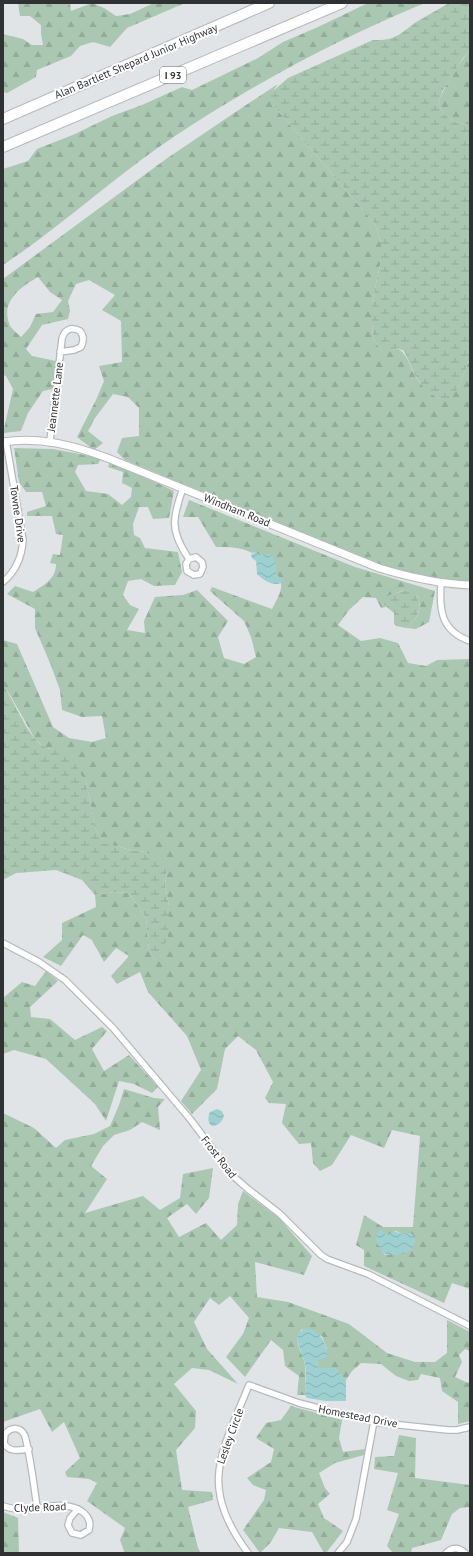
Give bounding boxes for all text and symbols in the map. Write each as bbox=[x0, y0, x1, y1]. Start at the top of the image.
street label: Alan Bartlett Shepard Junior Highway bbox=[52, 20, 221, 102]
road number: I 93 bbox=[160, 67, 186, 83]
street label: Jeannette Lane bbox=[44, 361, 66, 434]
street label: Towne Drive bbox=[7, 484, 29, 544]
street label: Windham Road bbox=[202, 490, 272, 530]
street label: Frost Road bbox=[198, 1133, 240, 1181]
street label: Homestead Drive bbox=[317, 1401, 399, 1431]
street label: Lesley Circle bbox=[213, 1406, 247, 1466]
street label: Clyde Road bbox=[14, 1499, 66, 1515]

